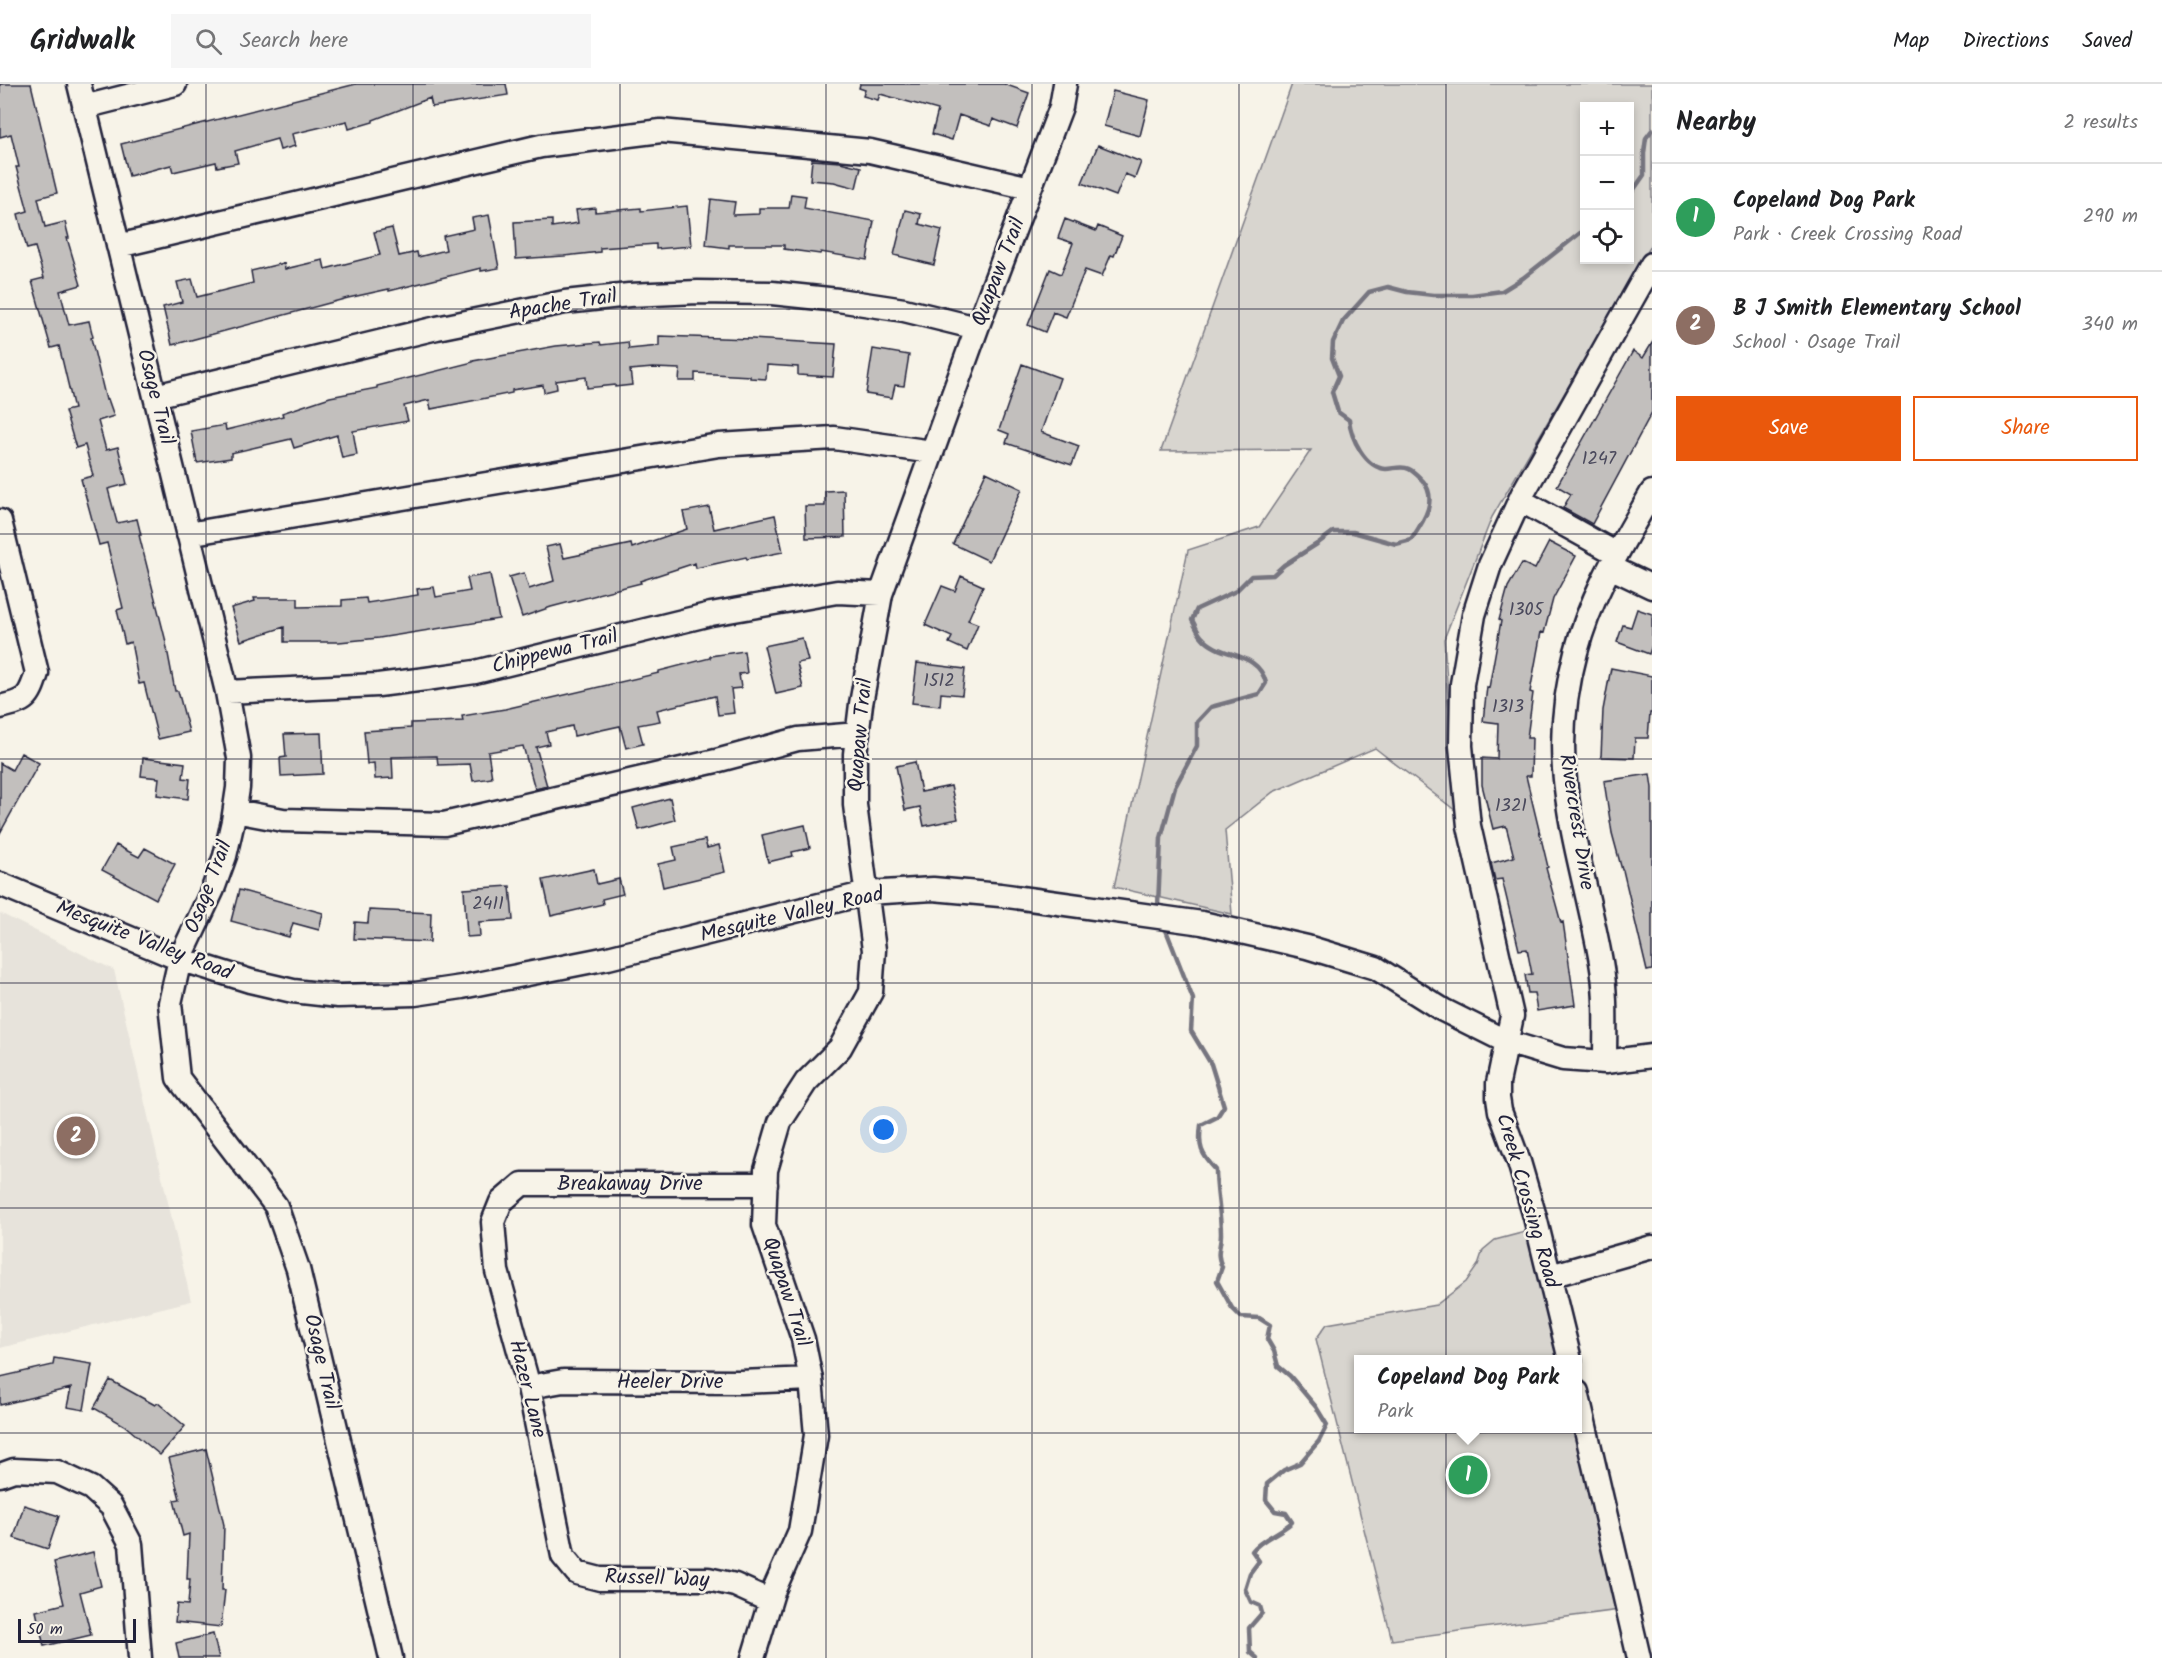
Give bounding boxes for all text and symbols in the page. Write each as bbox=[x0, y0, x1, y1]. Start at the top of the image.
search box bbox=[171, 14, 591, 68]
text: Gridwalk bbox=[30, 19, 135, 64]
text: Search here bbox=[240, 24, 348, 59]
icon: search bbox=[192, 25, 225, 58]
text: Map bbox=[1893, 25, 1929, 58]
text: Directions bbox=[1962, 25, 2049, 58]
text: Saved bbox=[2082, 25, 2132, 58]
map controls bbox=[1580, 102, 1634, 264]
button: + bbox=[1580, 102, 1634, 156]
text: Nearby bbox=[1676, 102, 1756, 144]
text: 2 results bbox=[2063, 107, 2138, 139]
button: − bbox=[1580, 156, 1634, 210]
text: Copeland Dog Park bbox=[1733, 184, 1915, 219]
text: 1 bbox=[1692, 201, 1699, 233]
text: 290 m bbox=[2083, 201, 2138, 233]
button: locate bbox=[1580, 210, 1634, 264]
street label: Quapaw Trail bbox=[963, 213, 1035, 331]
text: Park · Creek Crossing Road bbox=[1733, 219, 1962, 251]
street label: Apache Trail bbox=[506, 280, 620, 330]
text: B J Smith Elementary School bbox=[1733, 292, 2021, 327]
text: 2 bbox=[1690, 309, 1701, 341]
text: 340 m bbox=[2082, 309, 2138, 341]
text: School · Osage Trail bbox=[1733, 327, 1900, 359]
street label: Osage Trail bbox=[127, 346, 183, 448]
button: Save bbox=[1676, 396, 1901, 461]
button: Share bbox=[1913, 396, 2138, 461]
house number: 1247 bbox=[1582, 445, 1617, 474]
house number: 1305 bbox=[1509, 596, 1545, 625]
street label: Chippewa Trail bbox=[488, 620, 622, 684]
house number: 1512 bbox=[923, 667, 955, 696]
street label: Quapaw Trail bbox=[840, 677, 882, 793]
house number: 1313 bbox=[1492, 693, 1524, 722]
street label: Rivercrest Drive bbox=[1549, 751, 1603, 893]
house number: 1321 bbox=[1495, 792, 1527, 821]
street label: Osage Trail bbox=[176, 835, 242, 939]
street label: Mesquite Valley Road bbox=[697, 878, 887, 952]
house number: 2411 bbox=[472, 890, 504, 919]
street label: Mesquite Valley Road bbox=[51, 892, 238, 990]
street label: Creek Crossing Road bbox=[1486, 1110, 1568, 1293]
pin: 2 bbox=[56, 1114, 96, 1158]
your location bbox=[869, 1115, 898, 1144]
street label: Breakaway Drive bbox=[557, 1168, 703, 1201]
street label: Quapaw Trail bbox=[753, 1233, 819, 1351]
street label: Osage Trail bbox=[294, 1311, 348, 1413]
street label: Hazer Lane bbox=[499, 1337, 555, 1442]
popup bbox=[1354, 1355, 1582, 1433]
text: Copeland Dog Park bbox=[1377, 1361, 1559, 1396]
street label: Heeler Drive bbox=[617, 1366, 724, 1399]
text: Park bbox=[1377, 1396, 1413, 1428]
pin: 1 bbox=[1448, 1452, 1488, 1498]
street label: Russell Way bbox=[604, 1561, 710, 1597]
scale bar bbox=[18, 1616, 136, 1644]
text: 50 m bbox=[27, 1617, 63, 1642]

